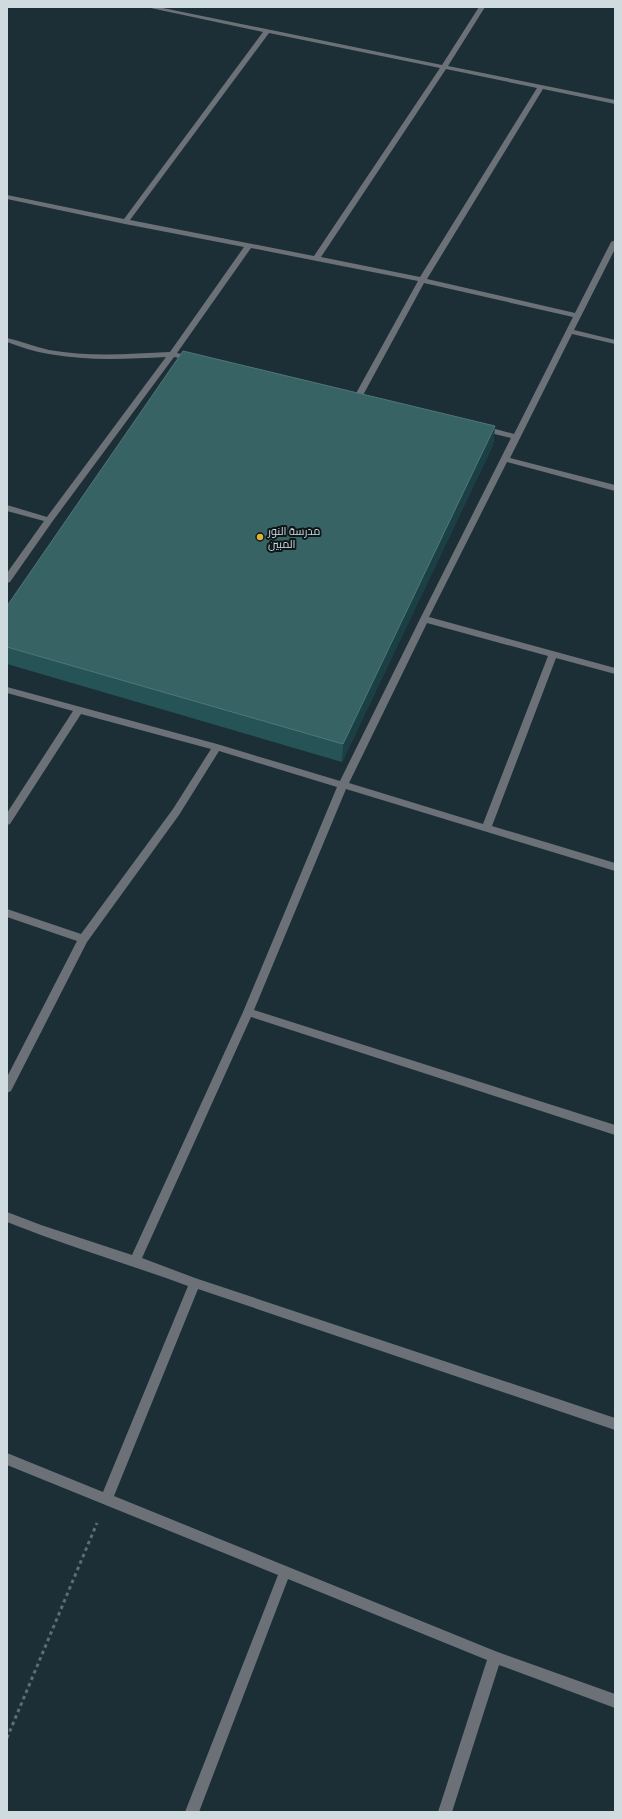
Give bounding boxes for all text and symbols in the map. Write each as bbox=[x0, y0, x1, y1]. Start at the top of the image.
place label: مدرسة النور المبين bbox=[267, 524, 320, 551]
marker: مدرسة النور المبين bbox=[255, 532, 265, 542]

